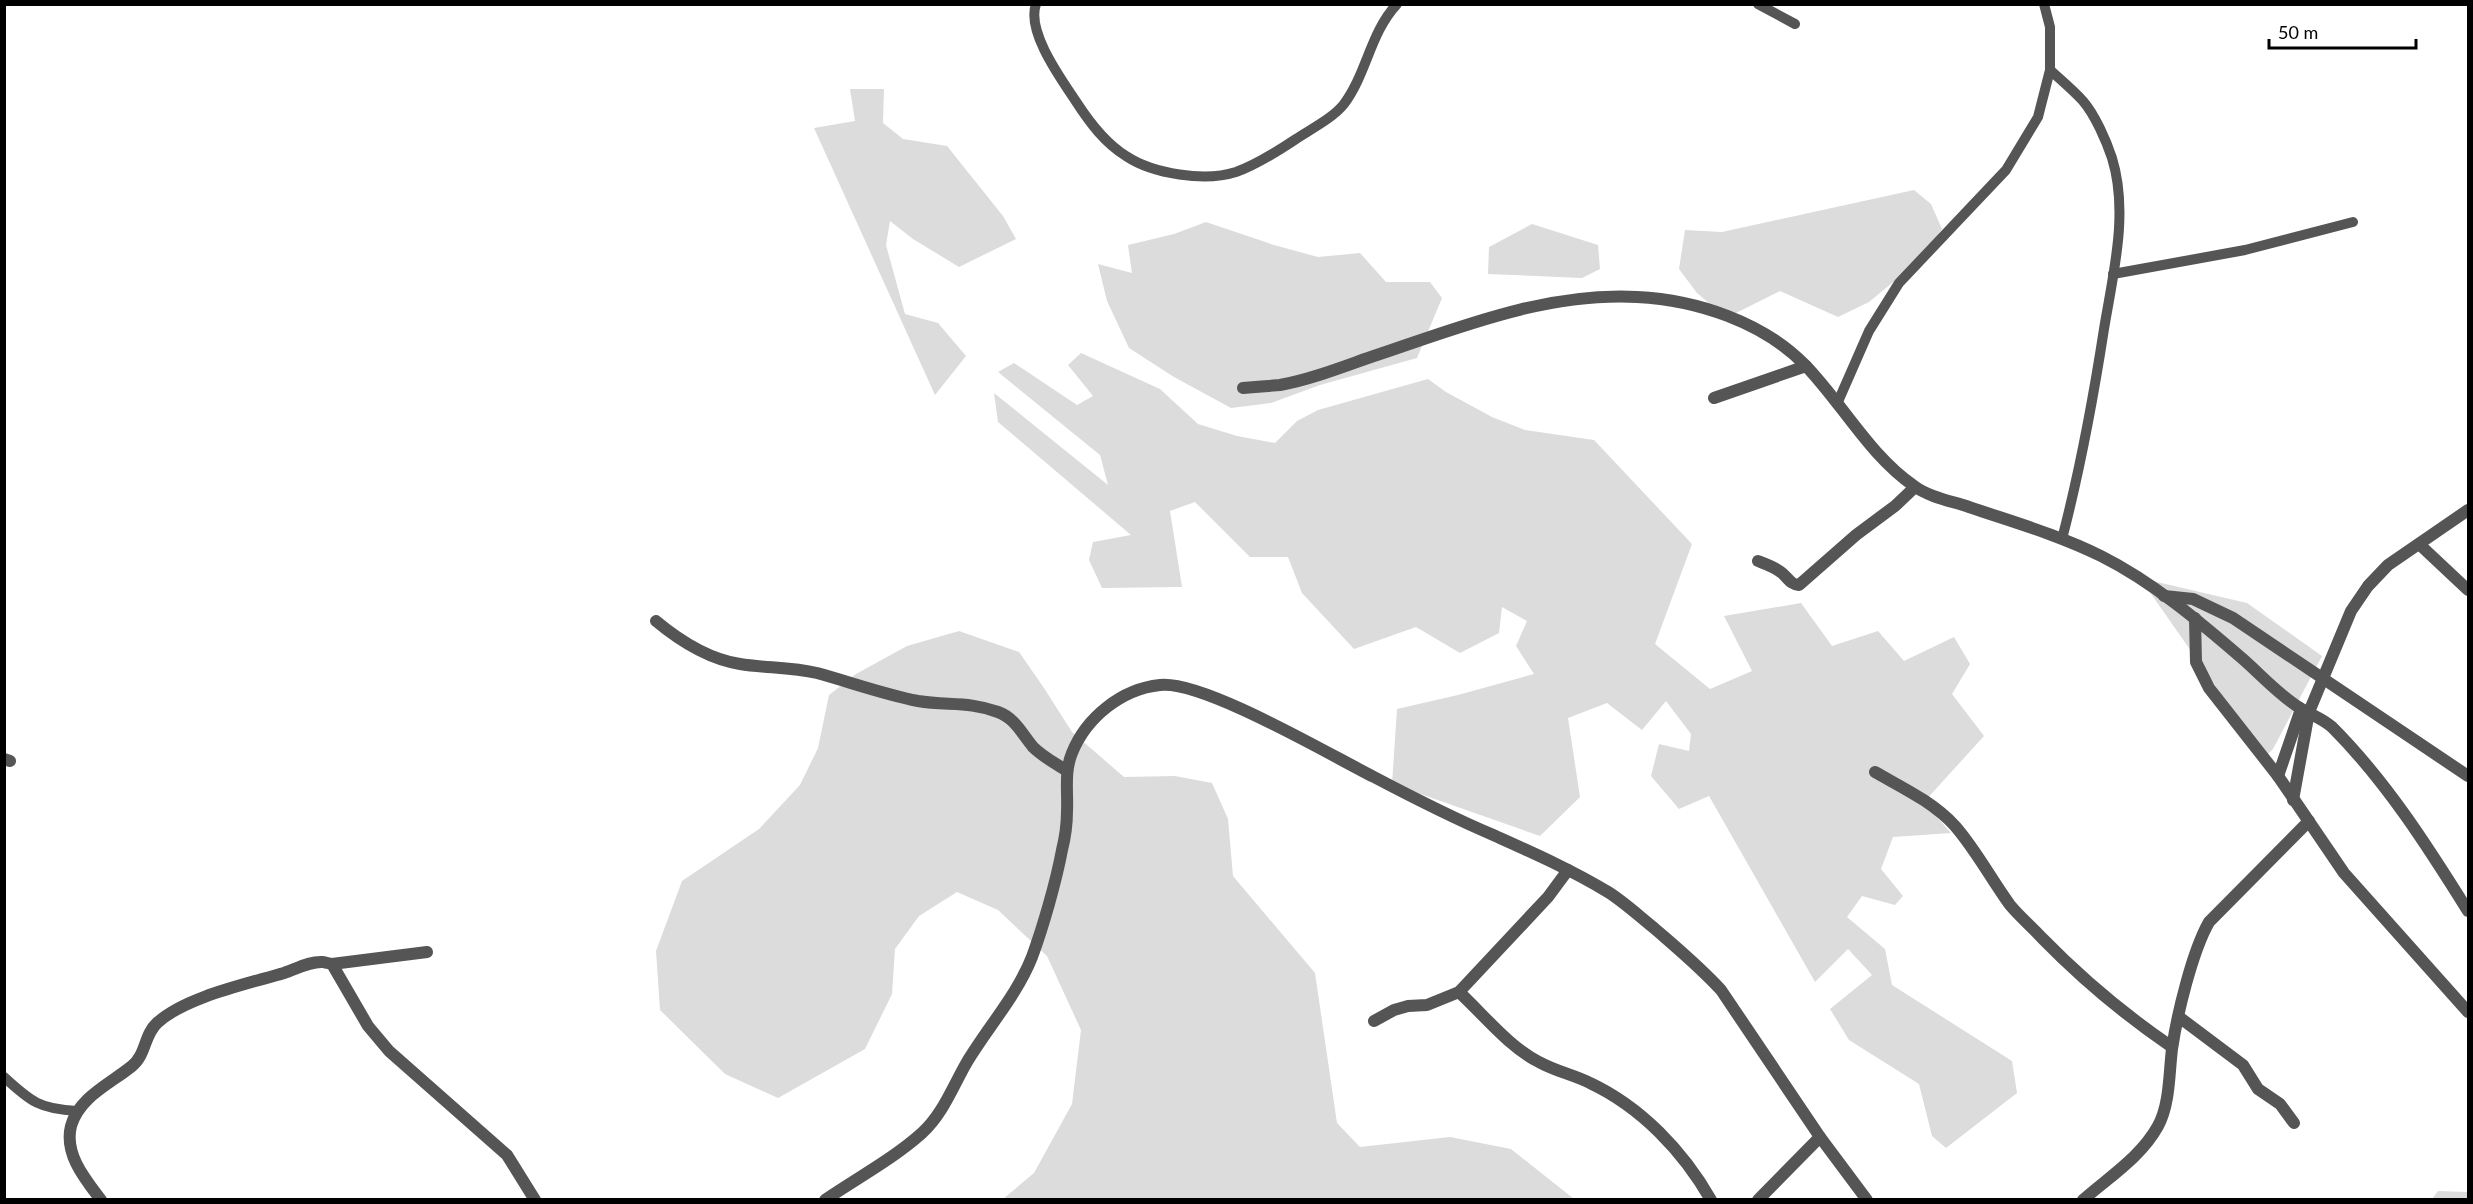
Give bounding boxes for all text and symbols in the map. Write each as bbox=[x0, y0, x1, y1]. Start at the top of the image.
scale bar bbox=[2269, 12, 2416, 50]
text: 50 m bbox=[2278, 21, 2318, 43]

